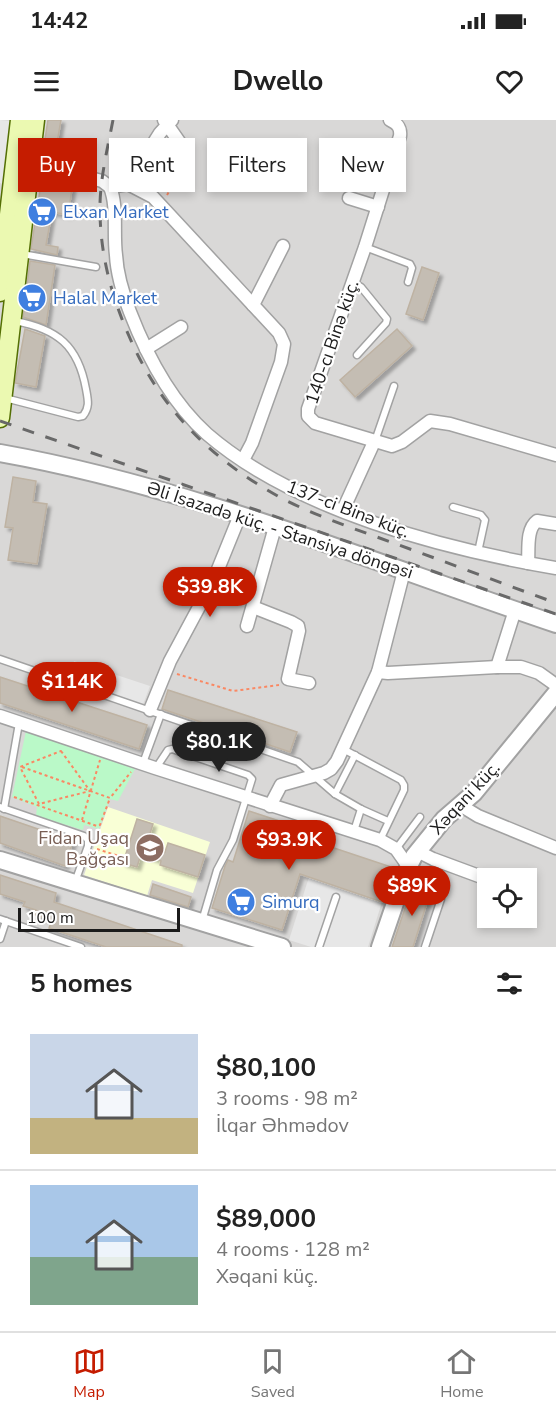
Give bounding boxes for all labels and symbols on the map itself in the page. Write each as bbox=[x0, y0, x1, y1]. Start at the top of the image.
supermarket icon: Elxan Market bbox=[26, 196, 58, 228]
place label: Elxan Market bbox=[63, 200, 169, 224]
street label: 140-cı Binə küç. bbox=[300, 277, 364, 407]
supermarket icon: Halal Market bbox=[16, 282, 48, 314]
place label: Halal Market bbox=[53, 286, 158, 310]
street label: 137-ci Binə küç. bbox=[283, 475, 413, 543]
street label: Əli İsazadə küç. - Stansiya döngəsi bbox=[144, 476, 416, 584]
pin: $39.8K bbox=[161, 567, 259, 618]
pin: $114K bbox=[30, 662, 114, 713]
pin: $80.1K bbox=[170, 722, 268, 773]
street label: Xəqani küç. bbox=[425, 756, 505, 840]
pin: $93.9K bbox=[240, 820, 338, 871]
place label: Fidan Uşaq Bağçası bbox=[38, 826, 129, 871]
school or university icon: Fidan Uşaq Bağçası bbox=[134, 832, 166, 864]
pin: $89K bbox=[376, 866, 448, 917]
supermarket icon: Simurq bbox=[225, 886, 257, 918]
place label: Simurq bbox=[262, 890, 320, 914]
scale bar bbox=[18, 905, 180, 932]

